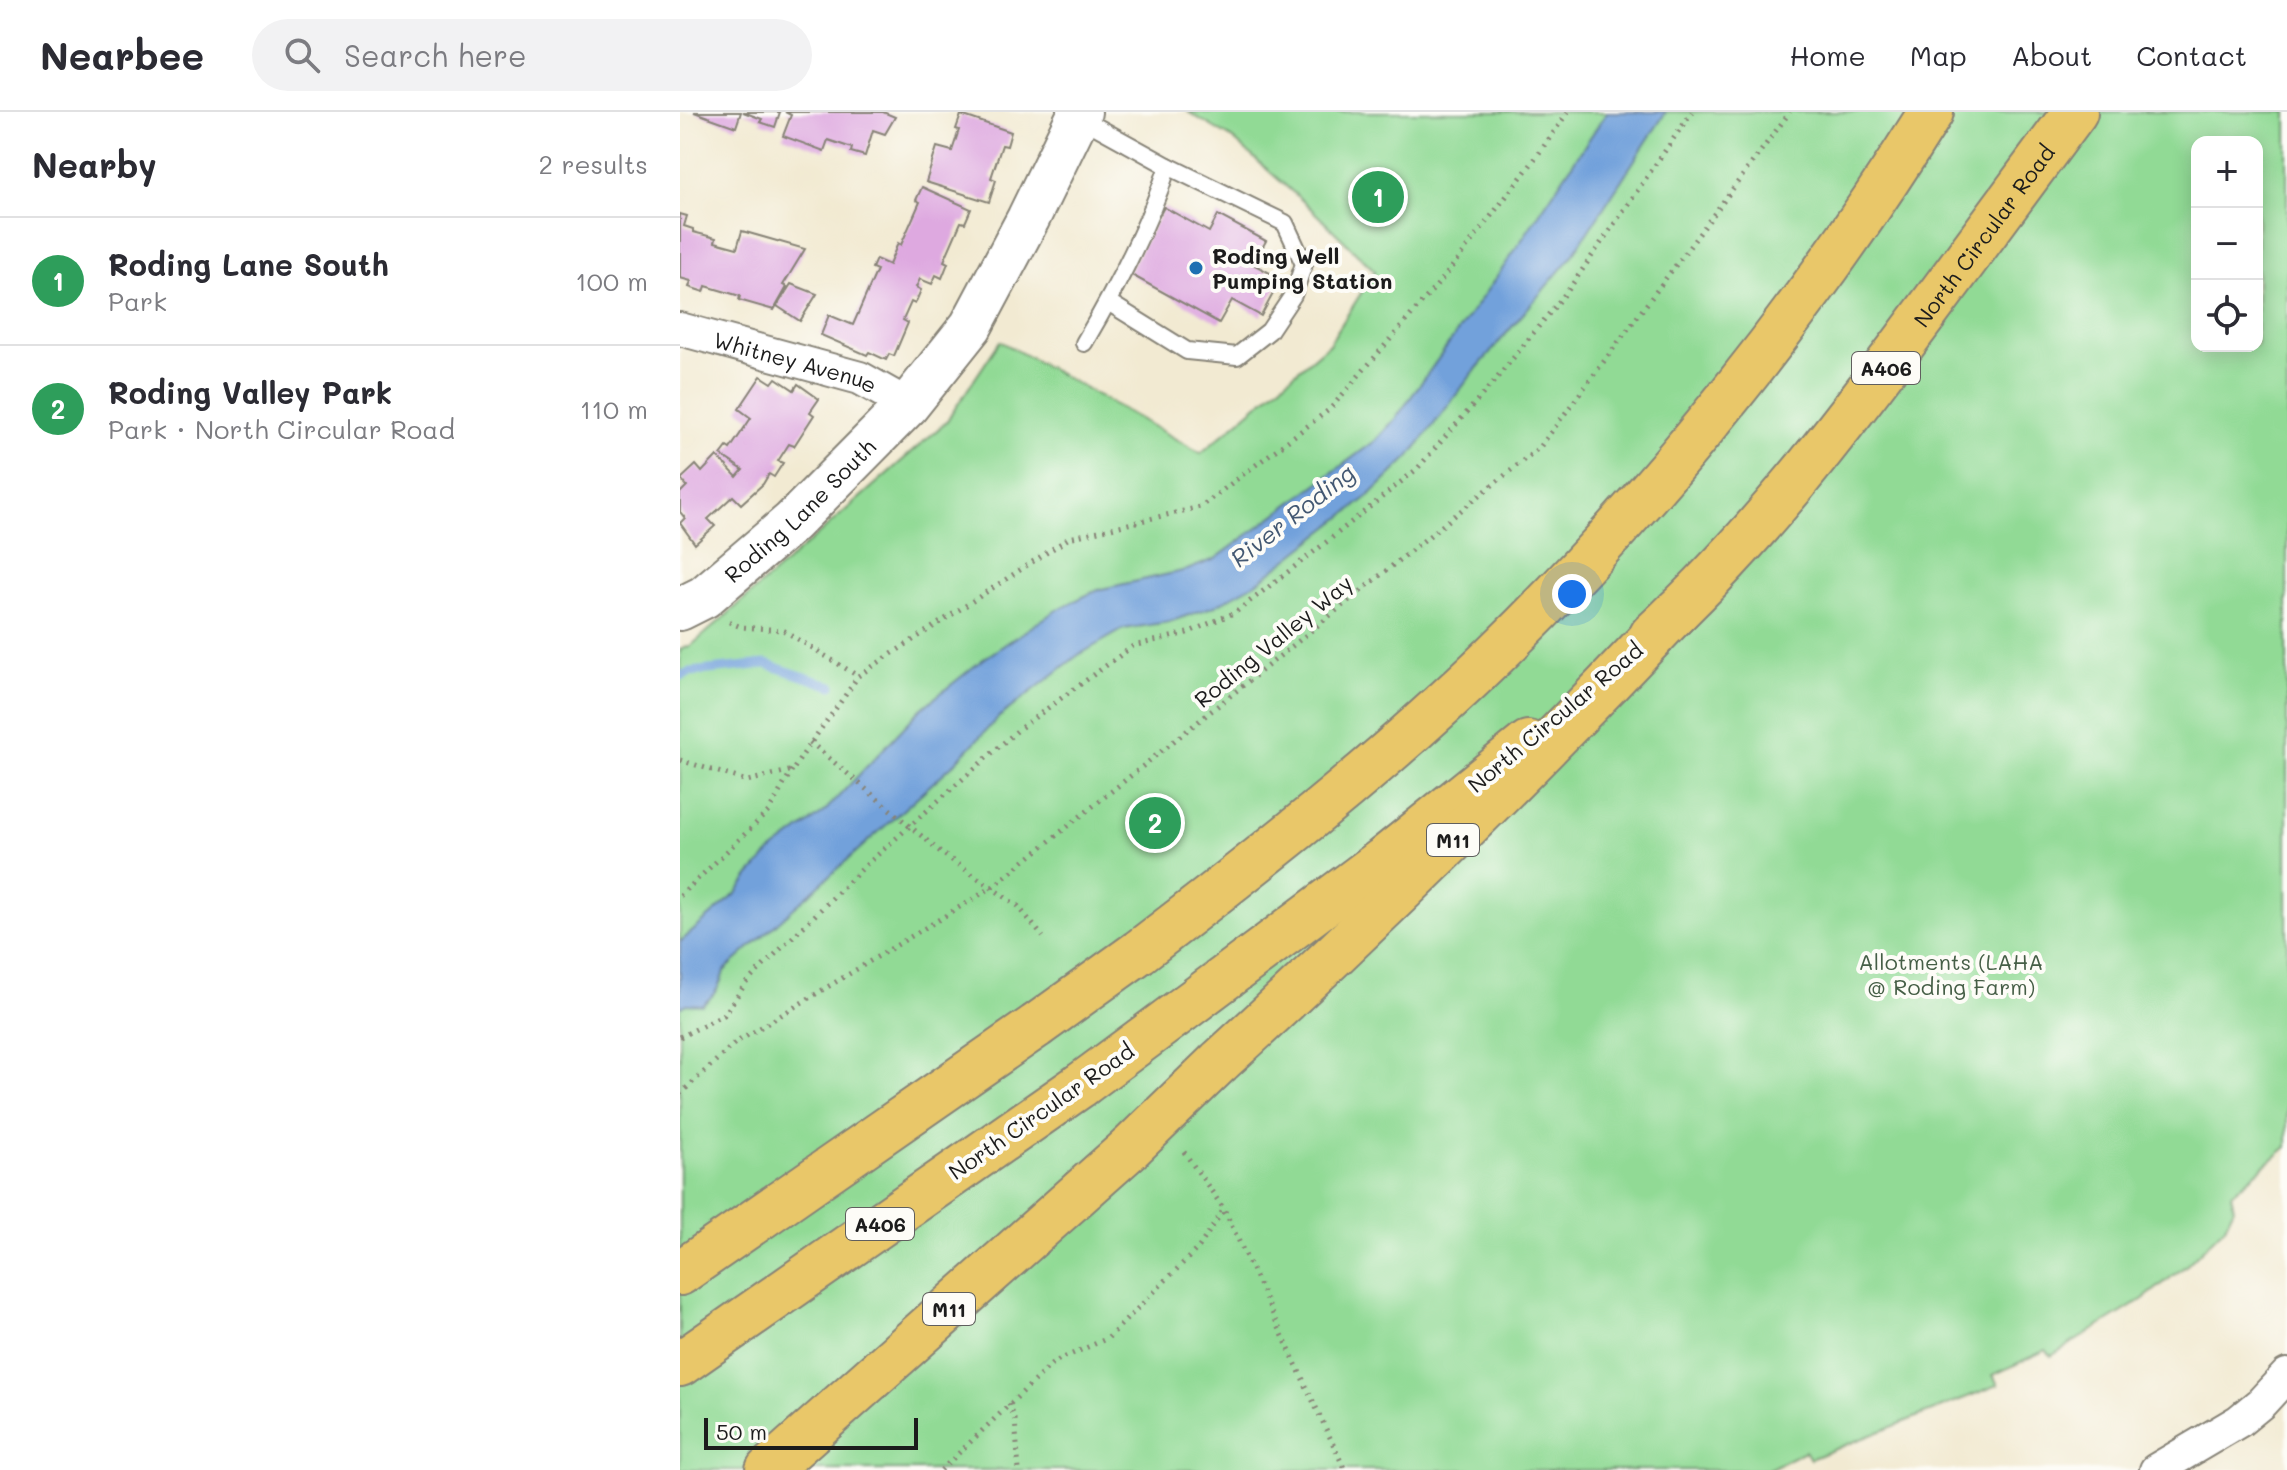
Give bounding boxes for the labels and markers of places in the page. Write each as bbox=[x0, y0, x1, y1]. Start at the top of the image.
pin: 1 bbox=[1352, 167, 1404, 227]
place label: Roding Well Pumping Station bbox=[1212, 241, 1392, 295]
marker: Roding Well Pumping Station bbox=[1187, 259, 1205, 277]
pin: 2 bbox=[1129, 793, 1181, 853]

